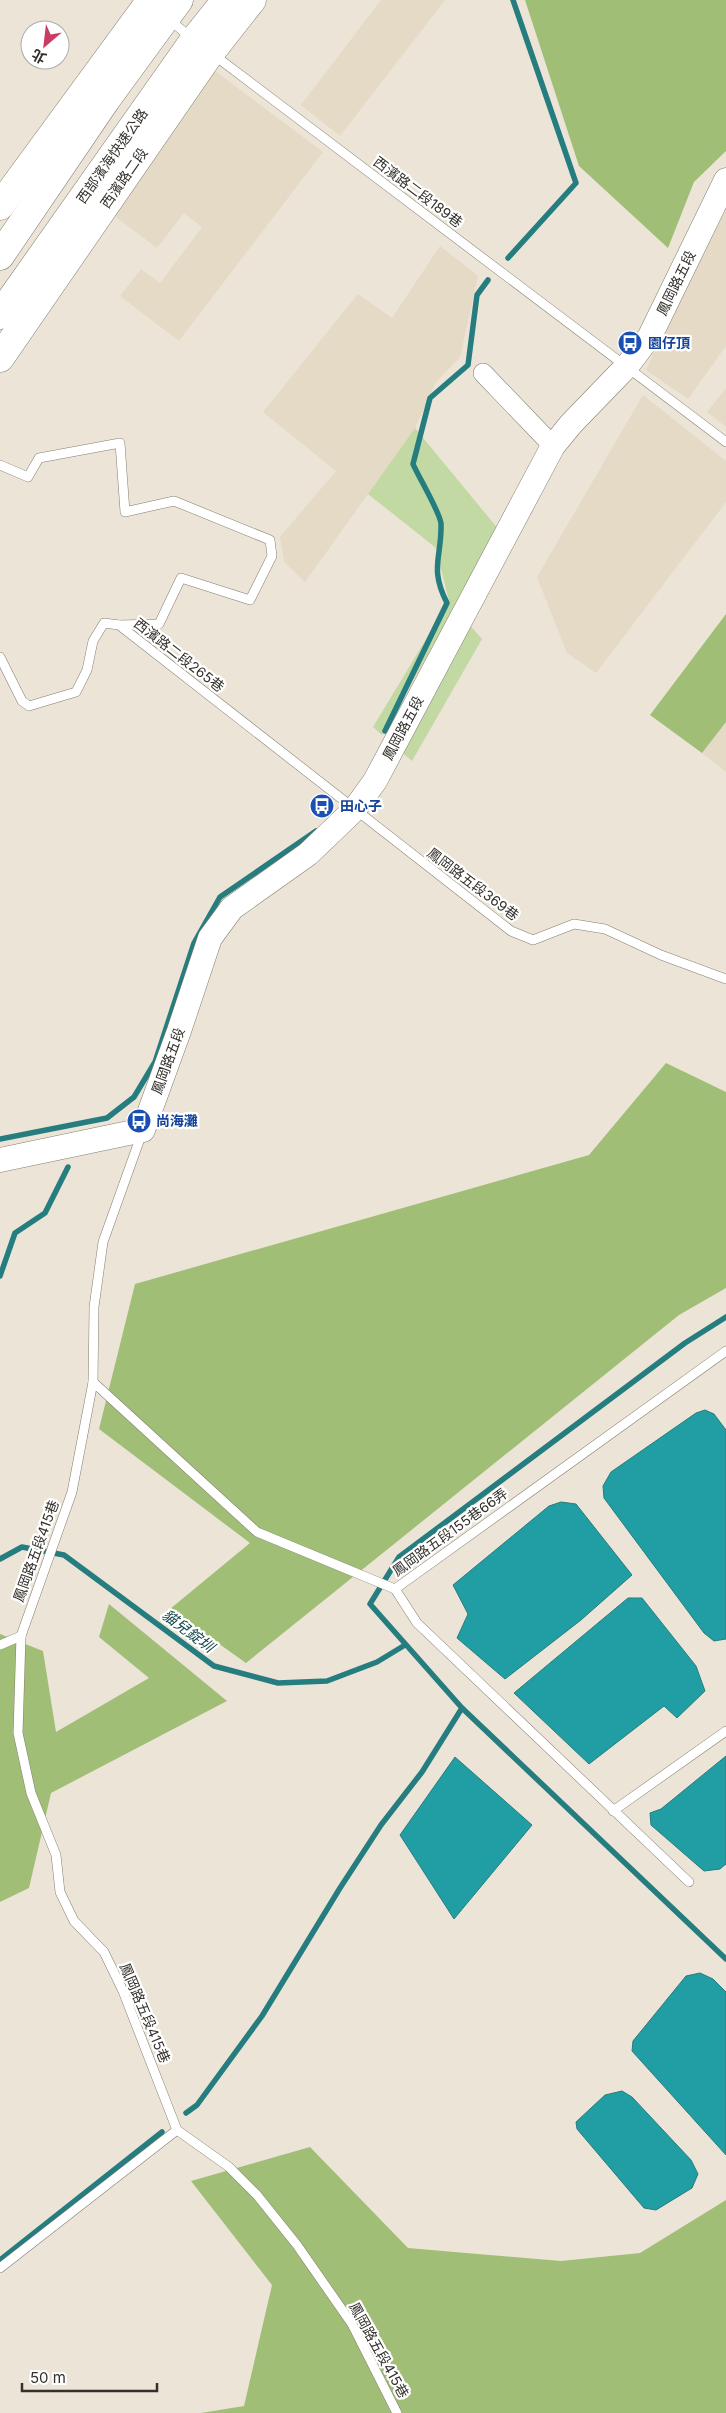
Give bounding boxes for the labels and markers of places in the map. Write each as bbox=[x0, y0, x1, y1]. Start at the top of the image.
bus stop icon: 園仔頂 bbox=[617, 330, 643, 356]
place label: 園仔頂 bbox=[648, 334, 690, 351]
bus stop icon: 田心子 bbox=[309, 793, 335, 819]
place label: 田心子 bbox=[340, 797, 382, 814]
bus stop icon: 尚海灘 bbox=[126, 1108, 152, 1134]
place label: 尚海灘 bbox=[156, 1112, 198, 1129]

